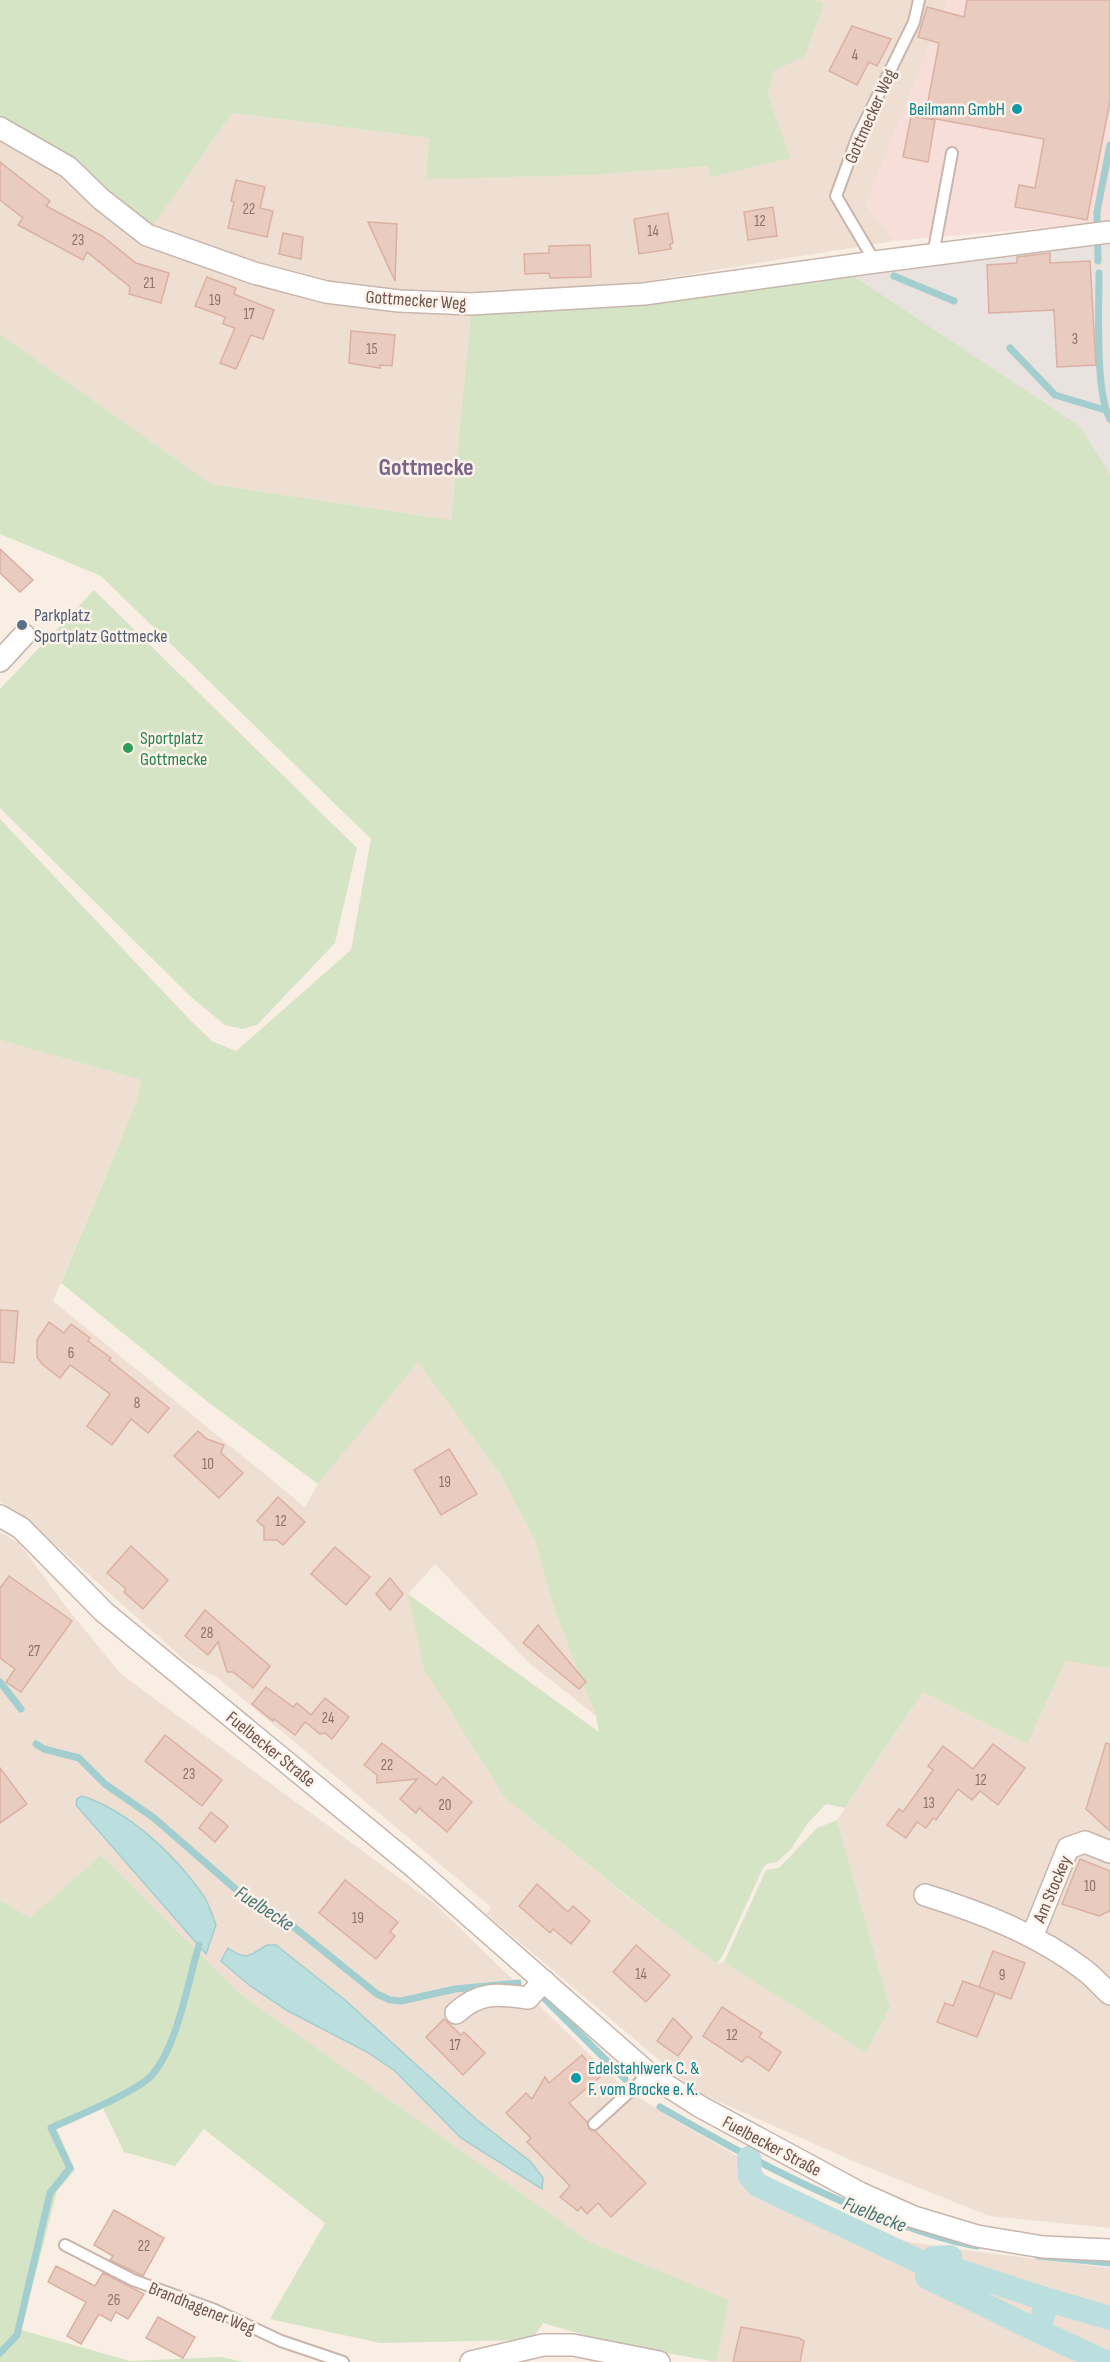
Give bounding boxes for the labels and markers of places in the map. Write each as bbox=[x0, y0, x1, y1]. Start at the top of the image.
place label: Beilmann GmbH bbox=[909, 99, 1005, 120]
marker: Beilmann GmbH bbox=[1010, 102, 1024, 116]
place label: Parkplatz Sportplatz Gottmecke bbox=[34, 605, 167, 647]
marker: Parkplatz Sportplatz Gottmecke bbox=[15, 618, 29, 632]
place label: Sportplatz Gottmecke bbox=[140, 728, 207, 770]
marker: Sportplatz Gottmecke bbox=[121, 741, 135, 755]
place label: Edelstahlwerk C. & F. vom Brocke e. K. bbox=[588, 2058, 699, 2100]
marker: Edelstahlwerk C. & F. vom Brocke e. K. bbox=[569, 2071, 583, 2085]

